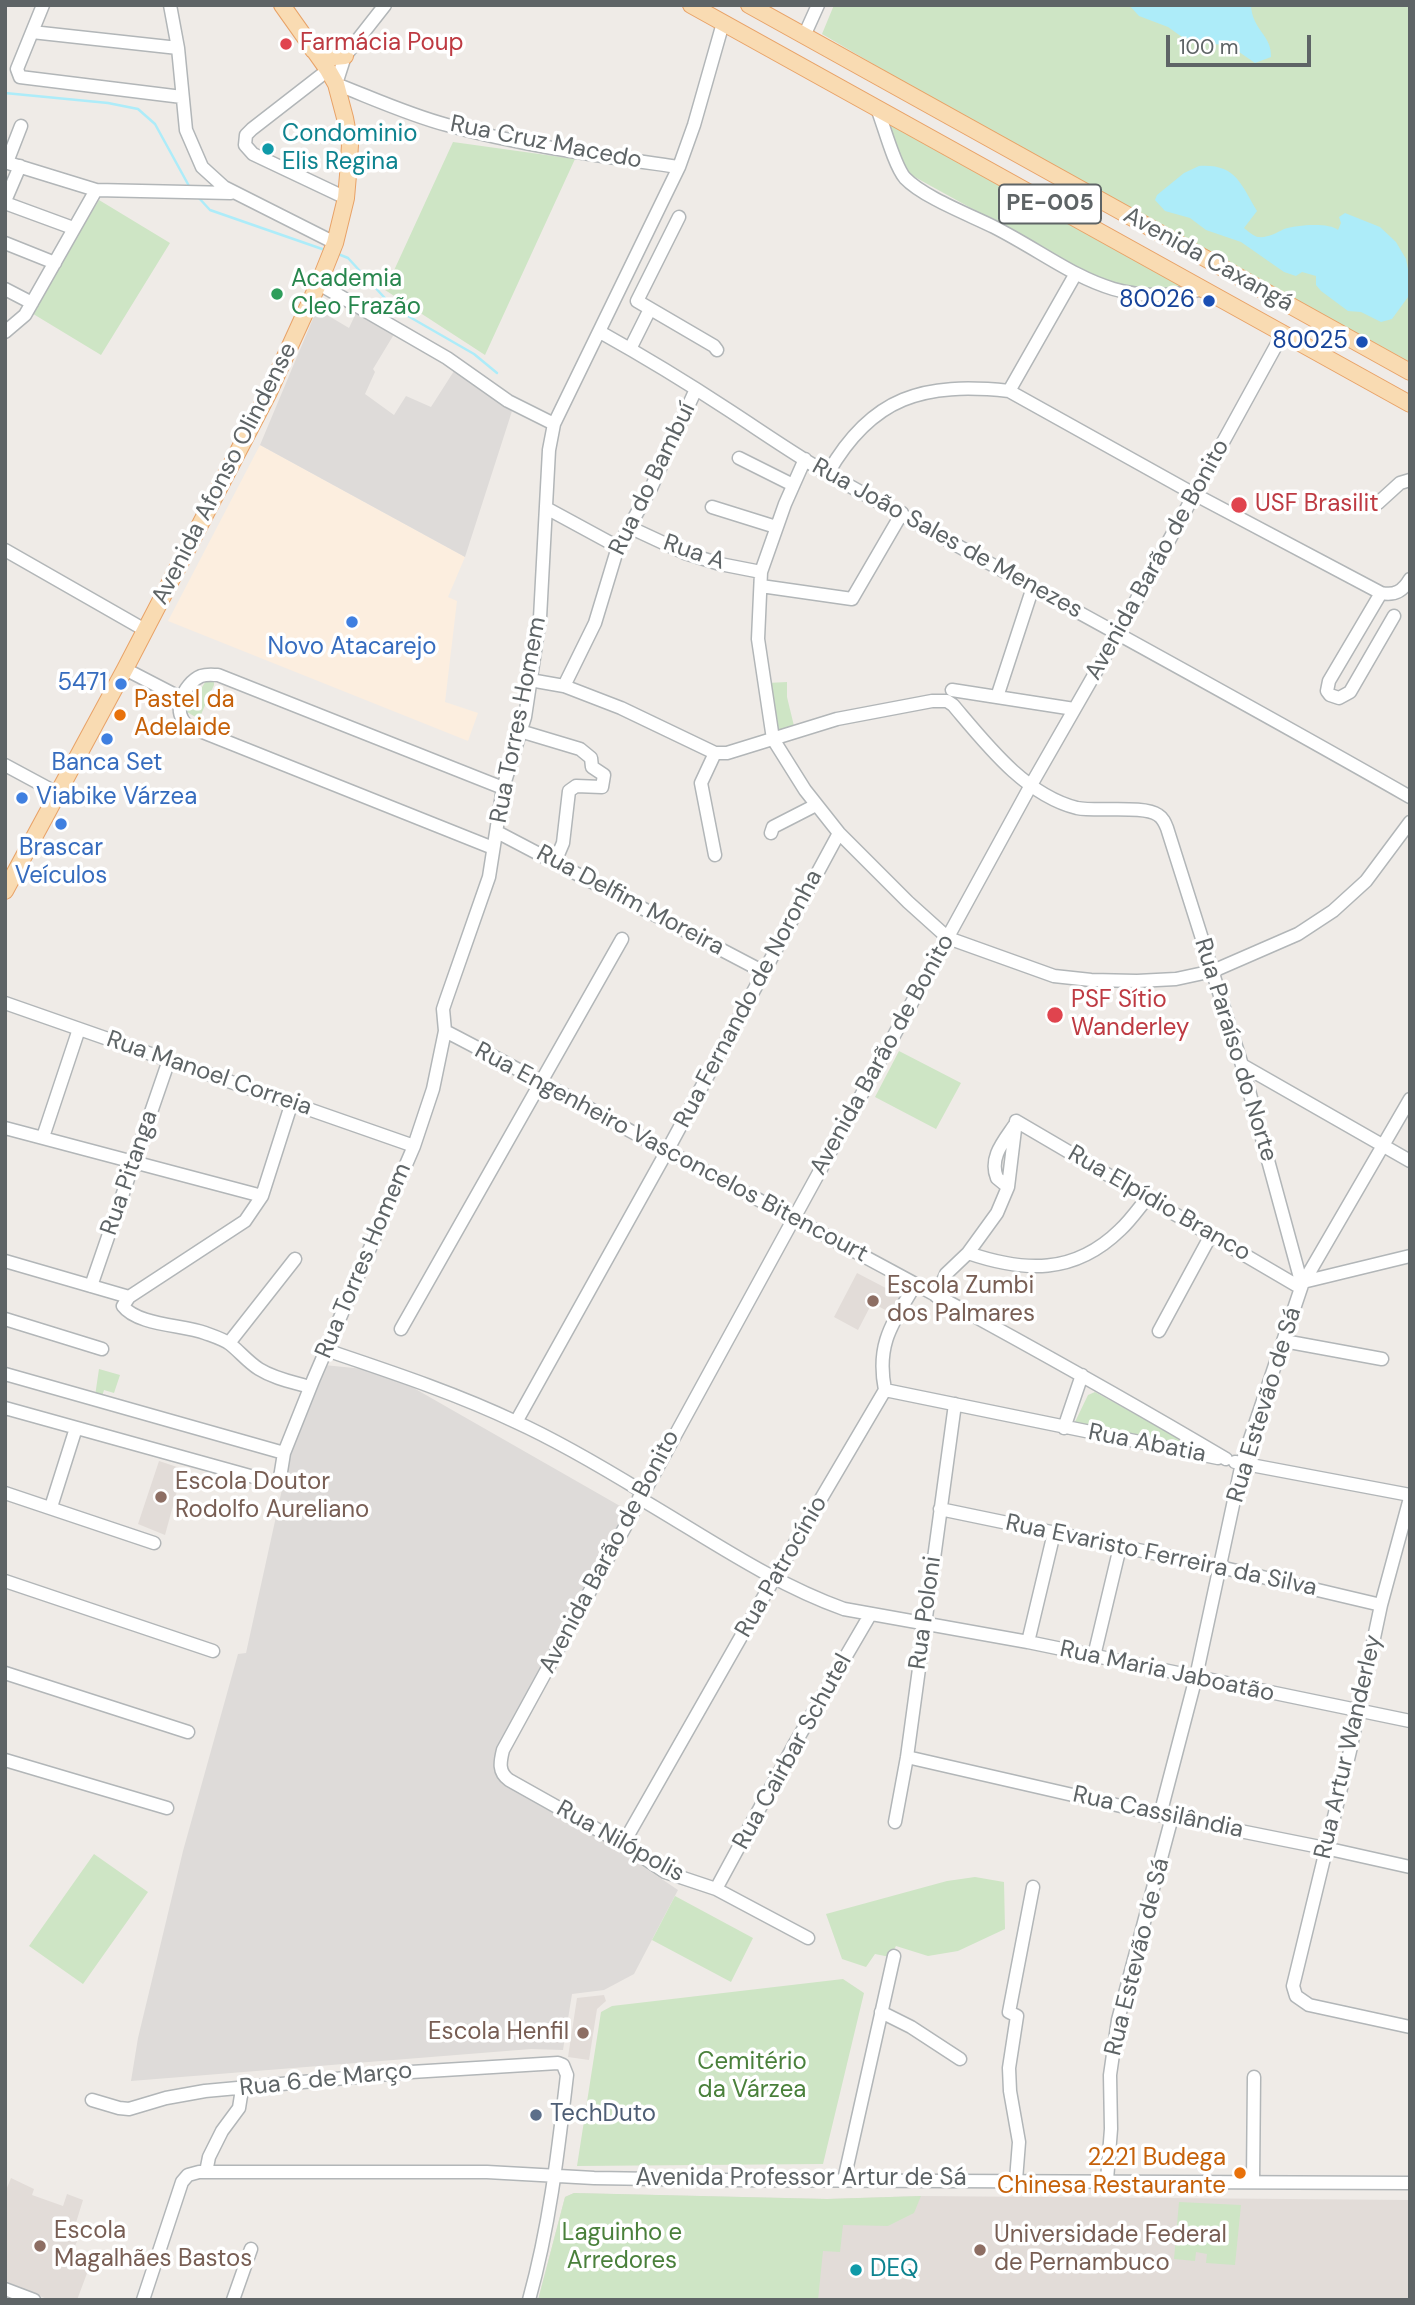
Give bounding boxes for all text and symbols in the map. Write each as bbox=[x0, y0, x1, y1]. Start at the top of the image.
scale bar bbox=[1170, 21, 1315, 65]
place label: Farmácia Poup bbox=[300, 30, 464, 58]
text: 100 m bbox=[1179, 33, 1239, 61]
marker: Farmácia Poup bbox=[278, 36, 294, 52]
street label: Rua Cruz Macedo bbox=[448, 110, 644, 176]
place label: Condominio Elis Regina bbox=[282, 121, 417, 177]
marker: Condominio Elis Regina bbox=[260, 141, 276, 157]
road number: PE-005 bbox=[999, 184, 1101, 224]
street label: Avenida Caxangá bbox=[1118, 201, 1298, 319]
place label: Academia Cleo Frazão bbox=[291, 266, 421, 322]
marker: Academia Cleo Frazão bbox=[269, 286, 285, 302]
place label: 80026 bbox=[1119, 287, 1195, 315]
marker: 80026 bbox=[1201, 293, 1217, 309]
place label: 80025 bbox=[1272, 328, 1348, 356]
marker: 80025 bbox=[1354, 334, 1370, 350]
street label: Avenida Afonso Olindense bbox=[146, 338, 304, 610]
street label: Rua do Bambuí bbox=[604, 398, 702, 560]
street label: Avenida Barão de Bonito bbox=[1080, 434, 1236, 686]
street label: Rua João Sales de Menezes bbox=[807, 453, 1087, 625]
place label: USF Brasilit bbox=[1255, 491, 1379, 519]
marker: USF Brasilit bbox=[1229, 495, 1249, 515]
street label: Rua A bbox=[659, 529, 729, 577]
marker: Novo Atacarejo bbox=[344, 614, 360, 630]
street label: Rua Torres Homem bbox=[485, 615, 553, 825]
place label: Novo Atacarejo bbox=[267, 634, 437, 662]
place label: 5471 bbox=[57, 670, 107, 698]
marker: 5471 bbox=[113, 676, 129, 692]
place label: Pastel da Adelaide bbox=[134, 687, 234, 743]
marker: Pastel da Adelaide bbox=[112, 707, 128, 723]
marker: Banca Set bbox=[99, 731, 115, 747]
place label: Banca Set bbox=[51, 750, 163, 778]
place label: Viabike Várzea bbox=[36, 784, 197, 812]
marker: Viabike Várzea bbox=[14, 790, 30, 806]
marker: Brascar Veículos bbox=[53, 816, 69, 832]
place label: Brascar Veículos bbox=[15, 835, 107, 891]
street label: Rua Delfim Moreira bbox=[531, 839, 729, 963]
street label: Rua Fernando de Noronha bbox=[669, 865, 829, 1133]
street label: Avenida Barão de Bonito bbox=[805, 929, 961, 1181]
street label: Rua Paraíso do Norte bbox=[1187, 935, 1283, 1165]
place label: PSF Sítio Wanderley bbox=[1071, 987, 1189, 1043]
marker: PSF Sítio Wanderley bbox=[1045, 1005, 1065, 1025]
street label: Rua Manoel Correia bbox=[103, 1025, 315, 1123]
street label: Rua Engenheiro Vasconcelos Bitencourt bbox=[470, 1037, 872, 1269]
street label: Rua Pitanga bbox=[95, 1107, 165, 1239]
street label: Rua Elpídio Branco bbox=[1062, 1140, 1256, 1268]
street label: Rua Torres Homem bbox=[310, 1159, 418, 1363]
place label: Escola Zumbi dos Palmares bbox=[887, 1273, 1035, 1329]
marker: Escola Zumbi dos Palmares bbox=[865, 1293, 881, 1309]
street label: Rua Estevão de Sá bbox=[1222, 1304, 1308, 1506]
street label: Rua Abatia bbox=[1086, 1418, 1208, 1470]
street label: Avenida Barão de Bonito bbox=[534, 1426, 686, 1678]
place label: Escola Doutor Rodolfo Aureliano bbox=[175, 1469, 369, 1525]
marker: Escola Doutor Rodolfo Aureliano bbox=[153, 1489, 169, 1505]
street label: Rua Patrocínio bbox=[730, 1491, 834, 1643]
street label: Rua Evaristo Ferreira da Silva bbox=[1003, 1509, 1319, 1603]
street label: Rua Poloni bbox=[904, 1555, 948, 1671]
street label: Rua Artur Wanderley bbox=[1309, 1632, 1389, 1862]
street label: Rua Maria Jaboatão bbox=[1057, 1635, 1277, 1709]
street label: Rua Cairbar Schutel bbox=[727, 1649, 859, 1855]
street label: Rua Cassilândia bbox=[1070, 1781, 1246, 1845]
street label: Rua Nilópolis bbox=[551, 1795, 689, 1889]
street label: Rua Estevão de Sá bbox=[1100, 1855, 1176, 2059]
place label: Escola Henfil bbox=[428, 2019, 569, 2047]
marker: Escola Henfil bbox=[575, 2025, 591, 2041]
park label: Cemitério da Várzea bbox=[697, 2049, 807, 2105]
street label: Rua 6 de Março bbox=[238, 2057, 414, 2103]
place label: TechDuto bbox=[550, 2101, 656, 2129]
marker: TechDuto bbox=[528, 2107, 544, 2123]
place label: 2221 Budega Chinesa Restaurante bbox=[997, 2145, 1226, 2201]
street label: Avenida Professor Artur de Sá bbox=[635, 2165, 967, 2193]
marker: 2221 Budega Chinesa Restaurante bbox=[1232, 2165, 1248, 2181]
place label: Escola Magalhães Bastos bbox=[54, 2218, 252, 2274]
park label: Laguinho e Arredores bbox=[562, 2220, 682, 2276]
place label: Universidade Federal de Pernambuco bbox=[994, 2222, 1227, 2278]
marker: Escola Magalhães Bastos bbox=[32, 2238, 48, 2254]
marker: Universidade Federal de Pernambuco bbox=[972, 2242, 988, 2258]
place label: DEQ bbox=[870, 2256, 919, 2284]
marker: DEQ bbox=[848, 2262, 864, 2278]

